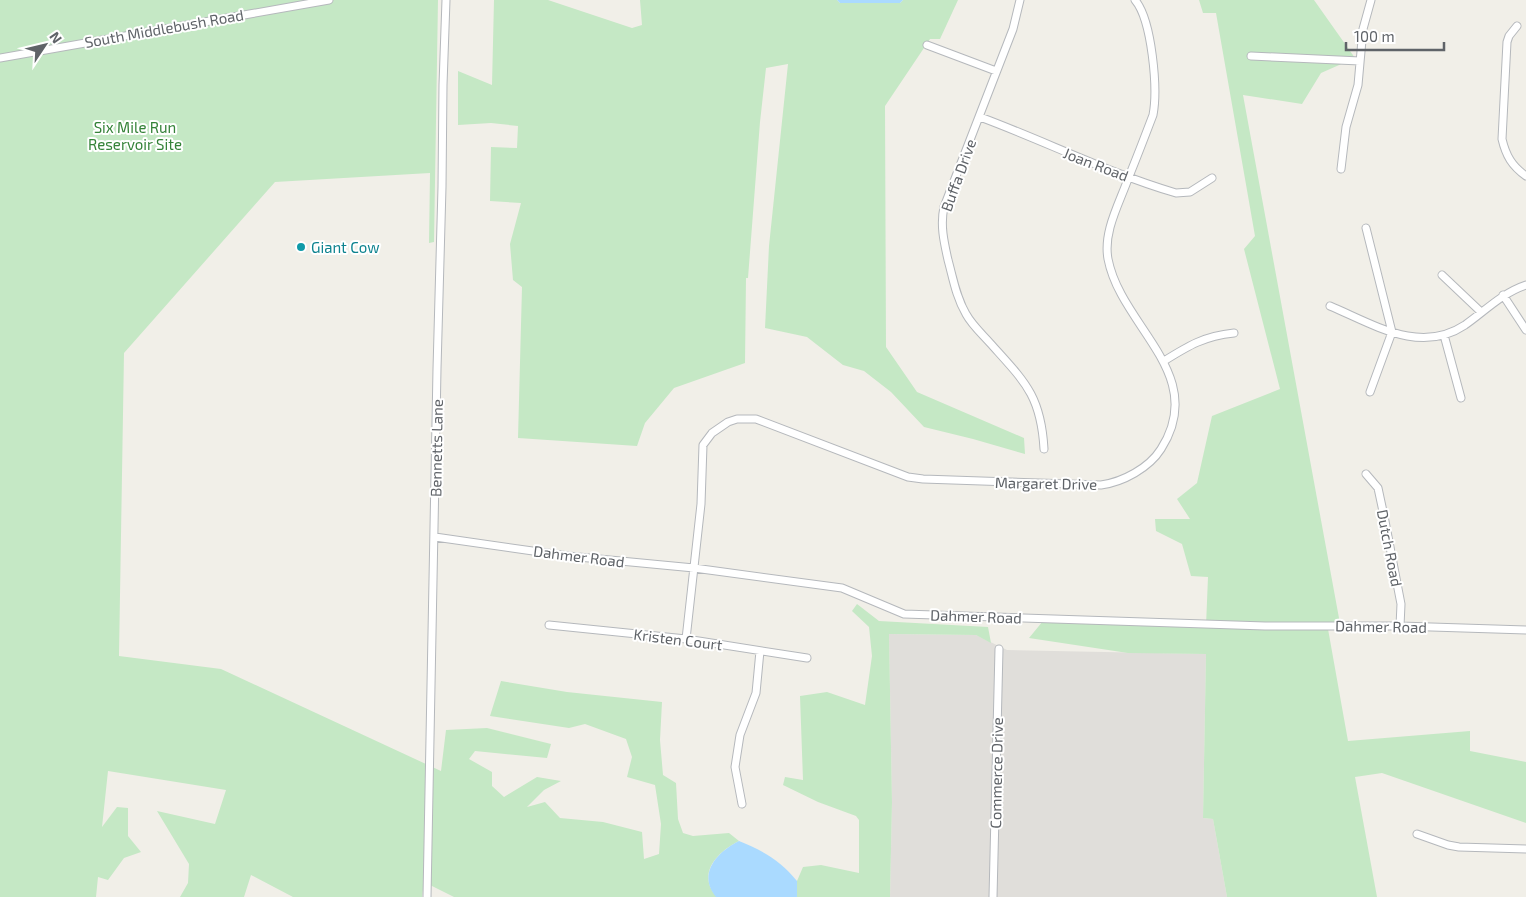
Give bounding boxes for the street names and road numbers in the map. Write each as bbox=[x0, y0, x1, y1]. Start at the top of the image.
street label: South Middlebush Road bbox=[83, 5, 245, 51]
street label: Buffa Drive bbox=[937, 136, 979, 214]
street label: Joan Road bbox=[1061, 143, 1131, 185]
street label: Bennetts Lane bbox=[426, 399, 446, 497]
street label: Margaret Drive bbox=[995, 473, 1097, 493]
street label: Dutch Road bbox=[1374, 508, 1406, 588]
street label: Dahmer Road bbox=[532, 541, 626, 571]
street label: Dahmer Road bbox=[930, 605, 1022, 627]
street label: Dahmer Road bbox=[1335, 616, 1427, 636]
street label: Kristen Court bbox=[633, 625, 724, 653]
street label: Commerce Drive bbox=[986, 717, 1006, 829]

